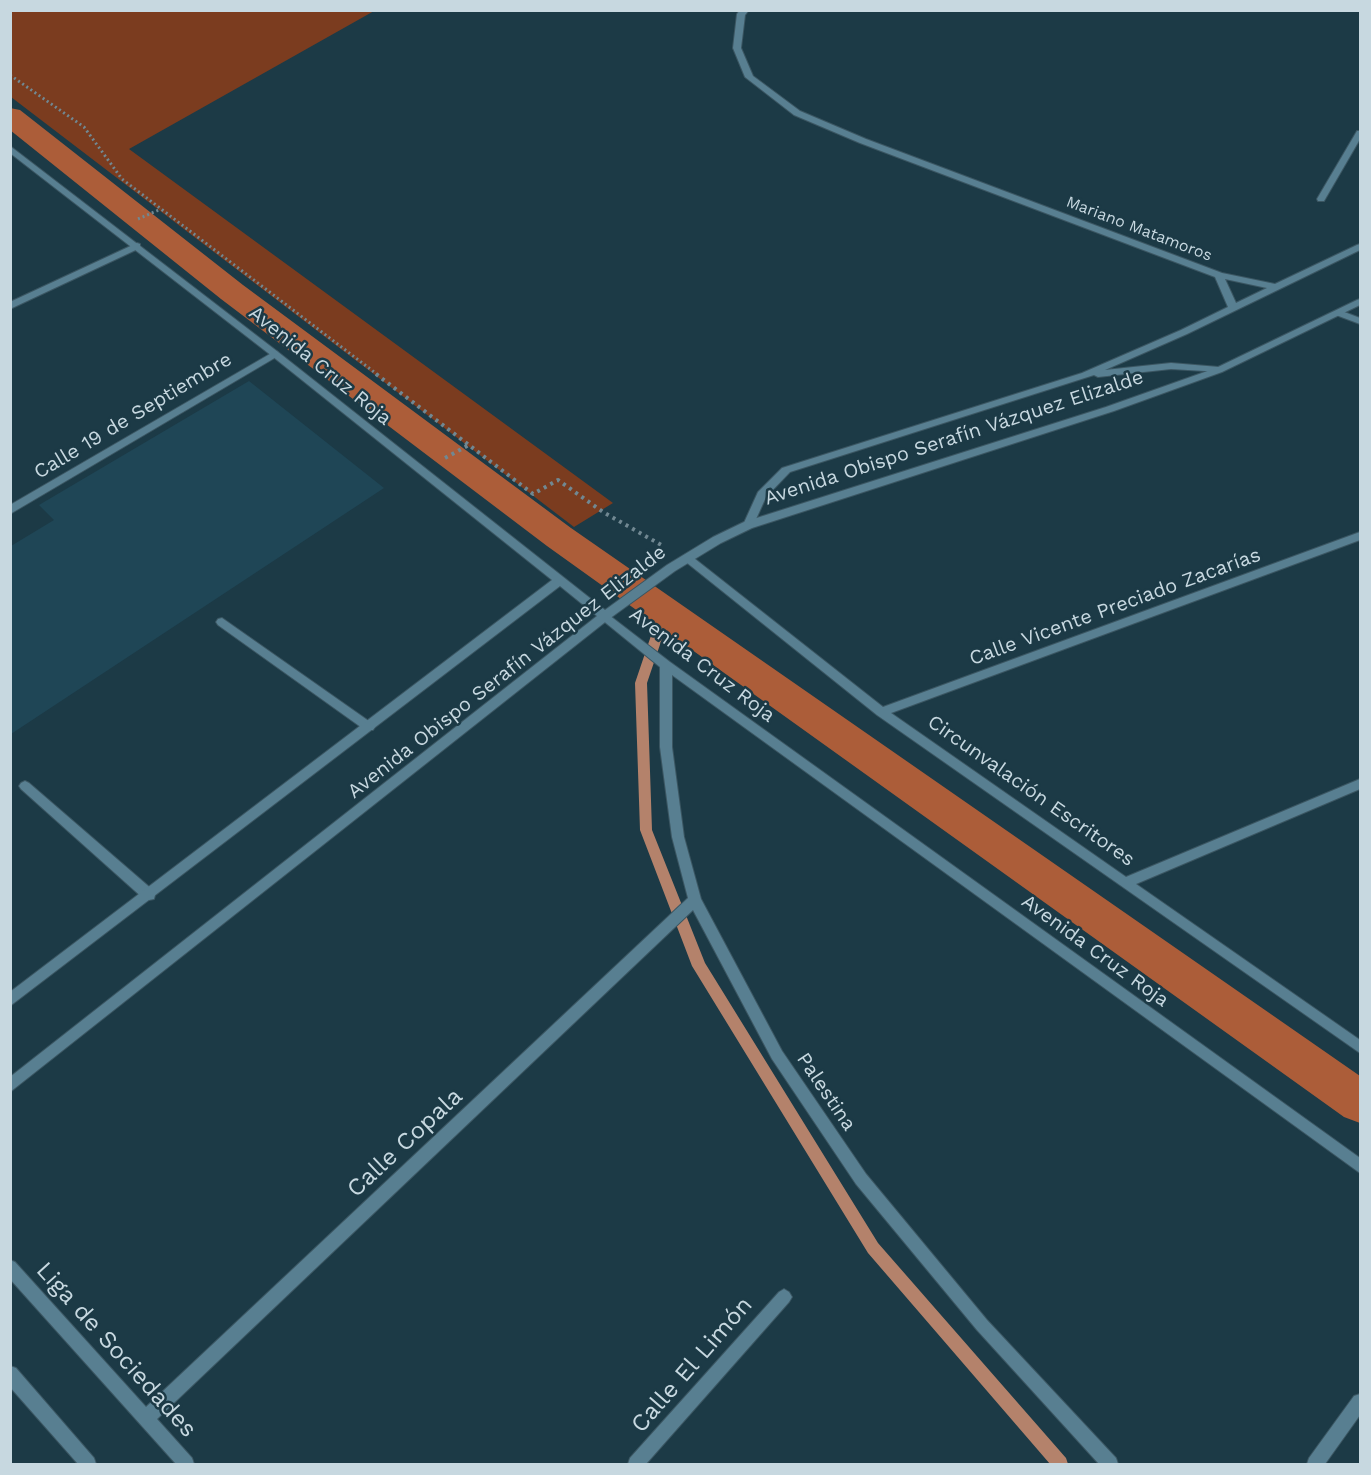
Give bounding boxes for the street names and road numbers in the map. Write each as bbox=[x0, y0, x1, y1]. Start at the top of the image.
street label: Mariano Matamoros bbox=[1063, 192, 1215, 266]
street label: Avenida Cruz Roja bbox=[244, 301, 396, 431]
street label: Calle 19 de Septiembre bbox=[30, 347, 236, 485]
street label: Avenida Obispo Serafín Vázquez Elizalde bbox=[761, 365, 1147, 511]
street label: Avenida Obispo Serafín Vázquez Elizalde bbox=[343, 540, 671, 804]
street label: Calle Vicente Preciado Zacarías bbox=[966, 543, 1264, 671]
street label: Avenida Cruz Roja bbox=[624, 602, 780, 728]
street label: Circunvalación Escritores bbox=[923, 710, 1139, 872]
street label: Avenida Cruz Roja bbox=[1017, 890, 1173, 1012]
street label: Palestina bbox=[791, 1048, 861, 1136]
street label: Calle Copala bbox=[341, 1082, 469, 1204]
street label: Liga de Sociedades bbox=[30, 1256, 202, 1444]
street label: Calle El Limón bbox=[625, 1291, 759, 1439]

